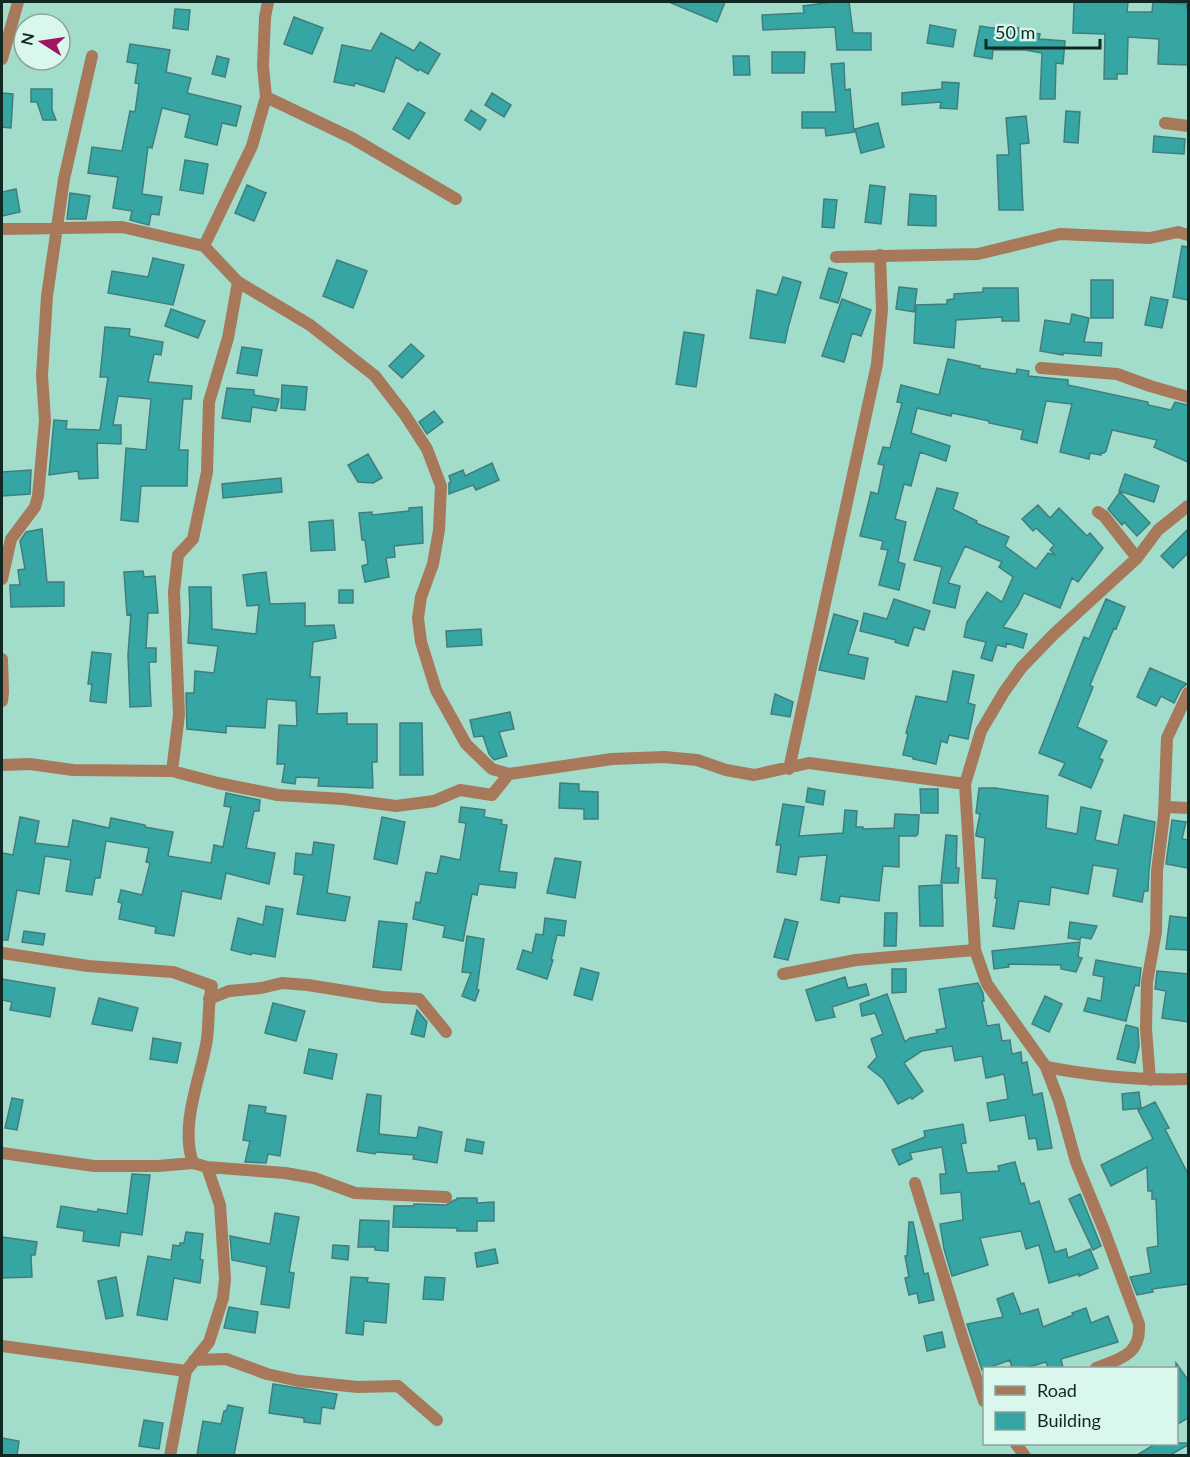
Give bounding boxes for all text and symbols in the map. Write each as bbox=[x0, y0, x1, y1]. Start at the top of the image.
north arrow bbox=[12, 12, 72, 72]
scale bar bbox=[986, 12, 1100, 50]
text: 50 m bbox=[995, 21, 1035, 43]
text: N bbox=[16, 31, 37, 47]
legend bbox=[983, 1367, 1178, 1445]
text: Road bbox=[1037, 1379, 1077, 1401]
text: Building bbox=[1037, 1409, 1101, 1431]

